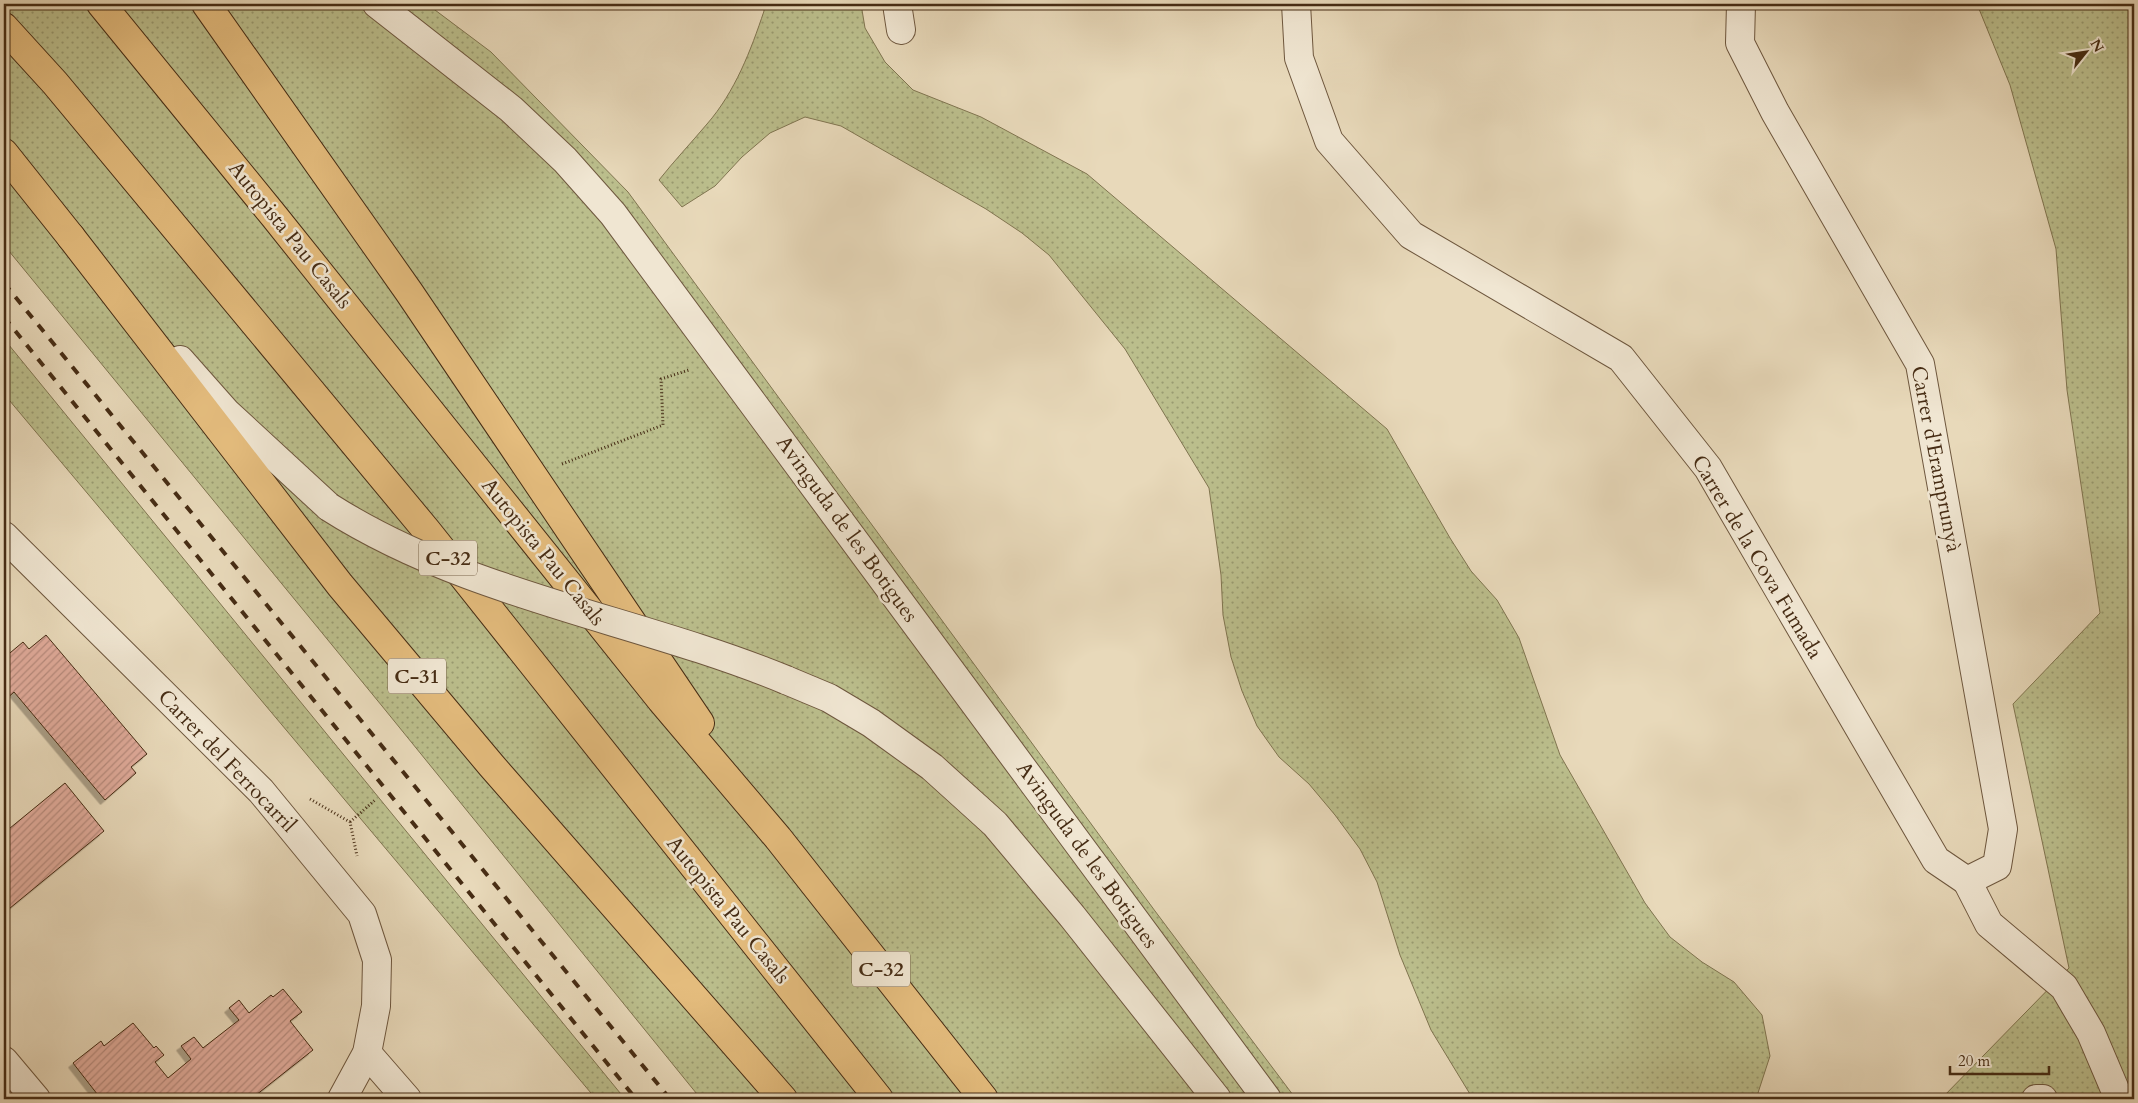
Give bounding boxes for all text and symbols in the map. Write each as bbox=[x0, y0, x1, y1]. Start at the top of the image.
north arrow bbox=[2060, 28, 2110, 78]
text: N bbox=[2086, 36, 2108, 56]
street label: Autopista Pau Casals bbox=[221, 155, 359, 315]
street label: Carrer d'Eramprunyà bbox=[1904, 363, 1968, 555]
street label: Avinguda de les Botigues bbox=[769, 430, 925, 628]
street label: Carrer de la Cova Fumada bbox=[1685, 450, 1829, 664]
street label: Autopista Pau Casals bbox=[474, 472, 612, 632]
road number: C-32 bbox=[419, 540, 477, 576]
road number: C-31 bbox=[388, 658, 446, 694]
street label: Carrer del Ferrocarril bbox=[151, 683, 303, 839]
street label: Avinguda de les Botigues bbox=[1009, 756, 1165, 954]
street label: Autopista Pau Casals bbox=[659, 830, 797, 990]
road number: C-32 bbox=[852, 952, 910, 986]
scale bar bbox=[1950, 1043, 2049, 1075]
text: 20 m bbox=[1958, 1051, 1990, 1071]

